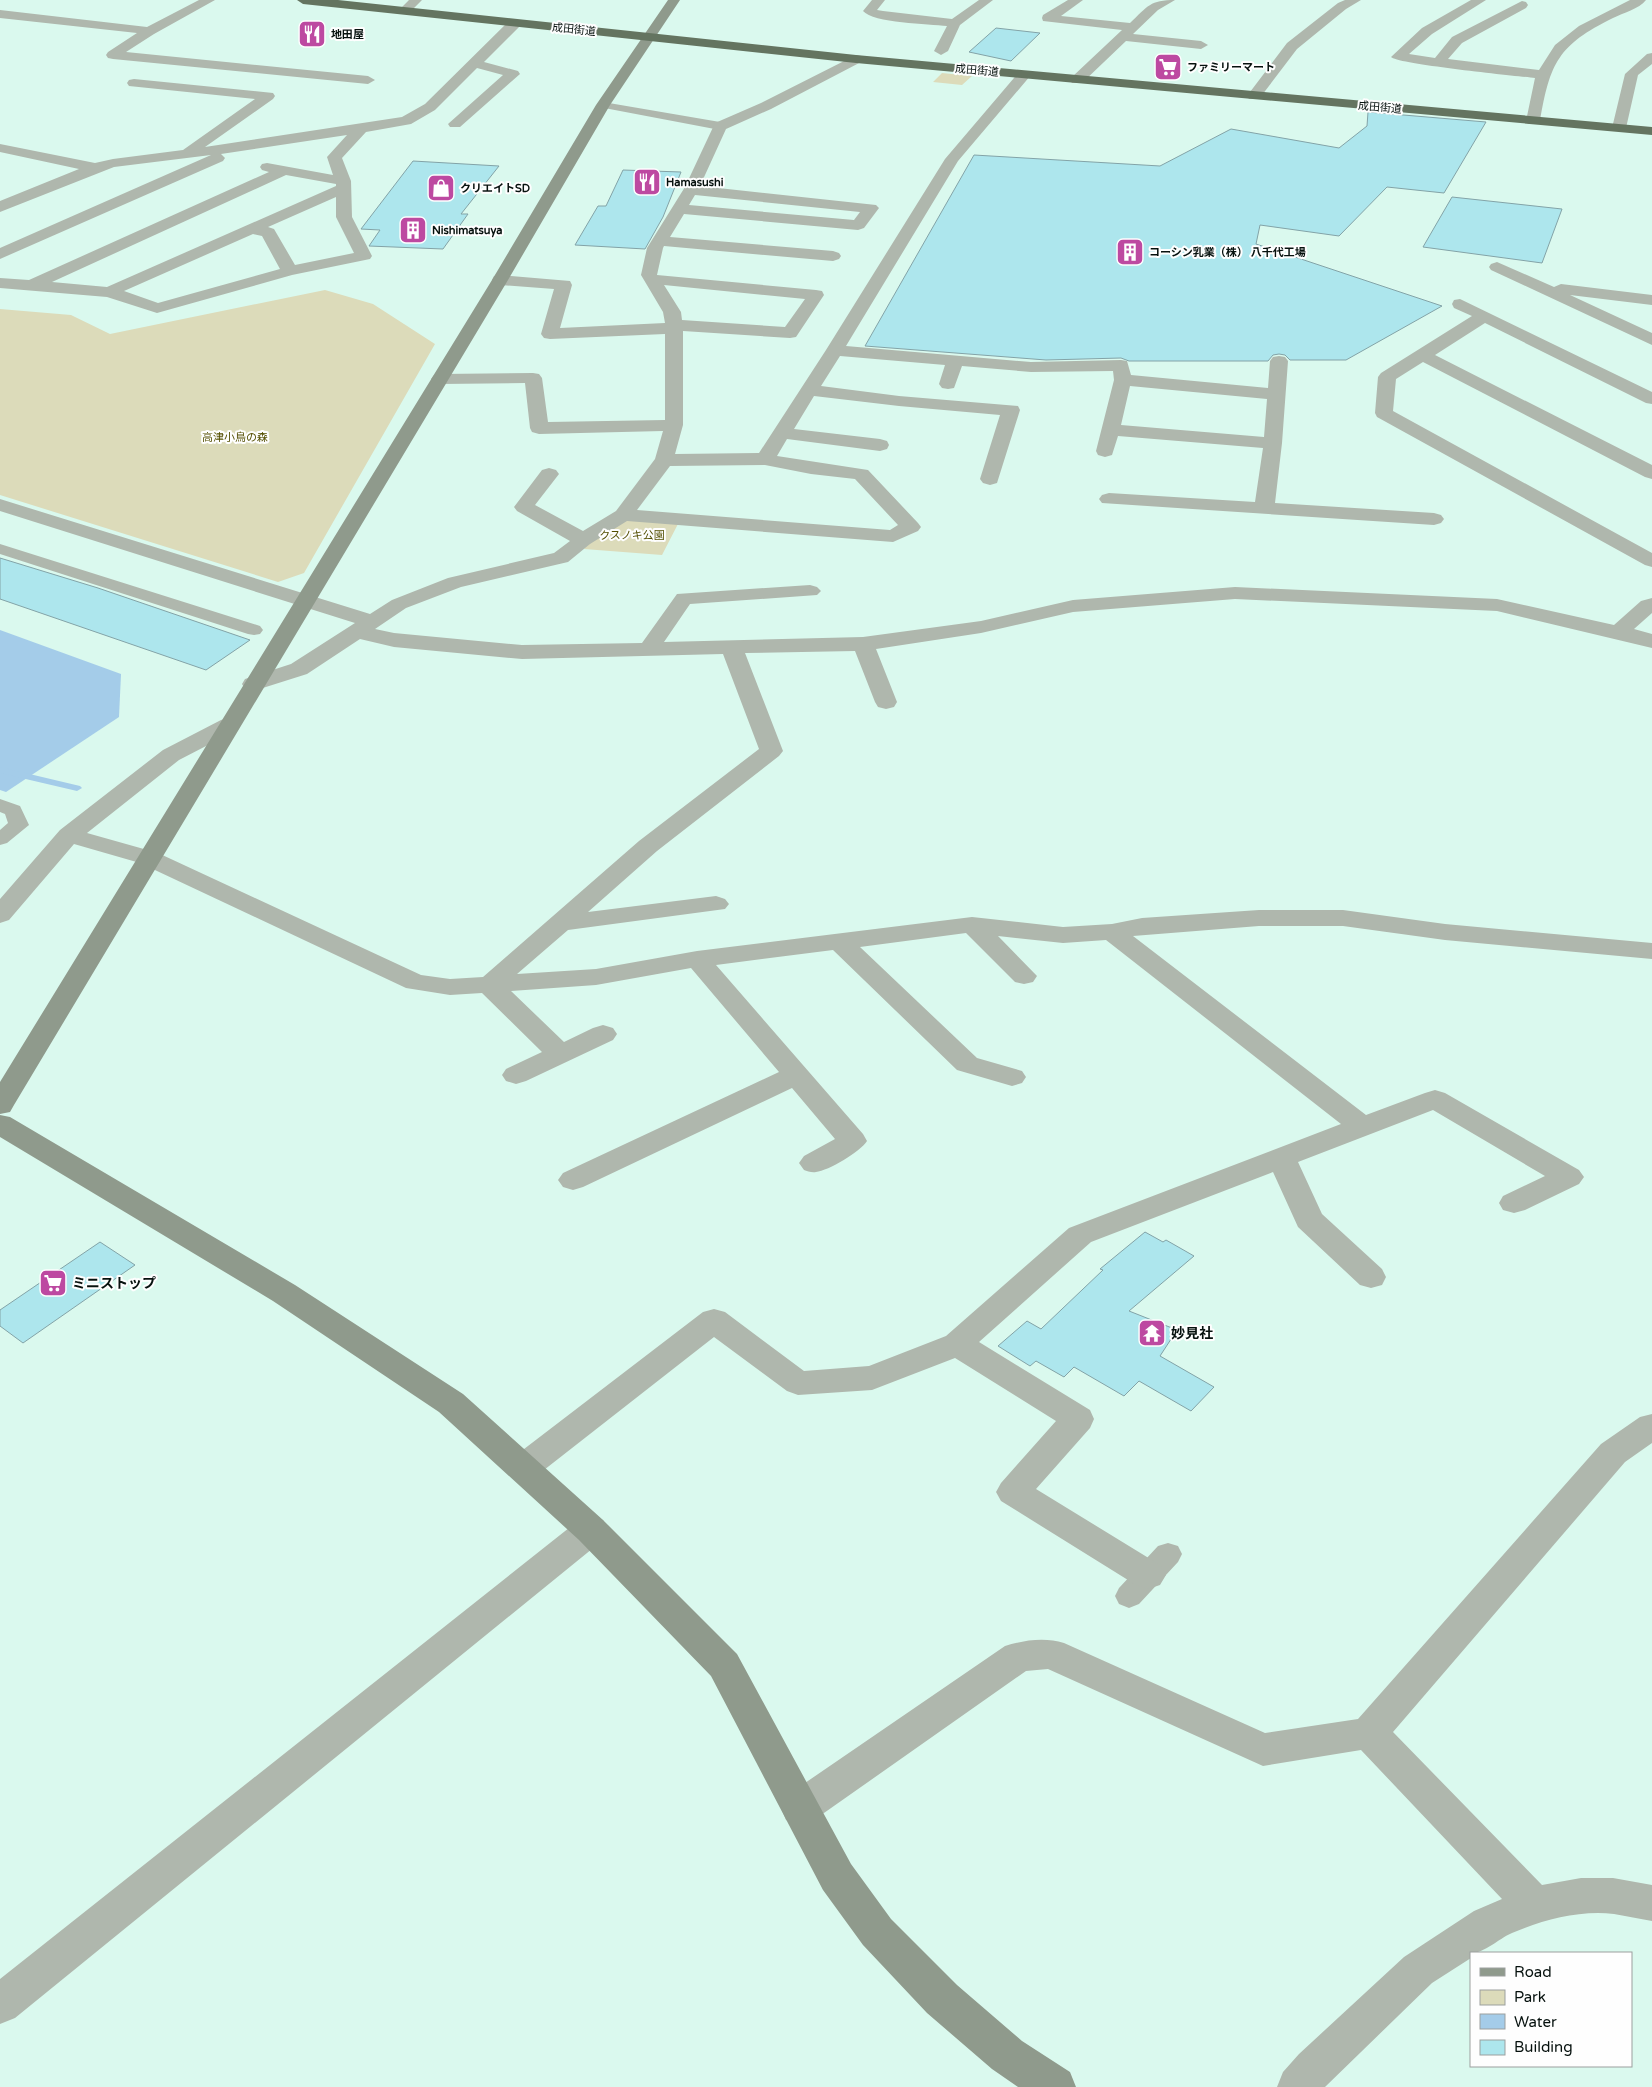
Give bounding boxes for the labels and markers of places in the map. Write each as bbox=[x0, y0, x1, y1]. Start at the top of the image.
restaurant icon: 地田屋 bbox=[297, 19, 327, 49]
place label: 地田屋 bbox=[331, 28, 364, 41]
supermarket icon: ファミリーマート bbox=[1153, 52, 1183, 82]
place label: ファミリーマート bbox=[1187, 61, 1275, 74]
restaurant icon: Hamasushi bbox=[632, 167, 662, 197]
shop icon: クリエイトSD bbox=[426, 173, 456, 203]
place label: Hamasushi bbox=[666, 176, 724, 189]
place label: クリエイトSD bbox=[460, 182, 530, 195]
building icon: Nishimatsuya bbox=[398, 215, 428, 245]
place label: Nishimatsuya bbox=[432, 224, 503, 238]
building icon: コーシン乳業（株） 八千代工場 bbox=[1115, 237, 1145, 267]
place label: コーシン乳業（株） 八千代工場 bbox=[1149, 246, 1306, 259]
supermarket icon: ミニストップ bbox=[38, 1268, 68, 1298]
place label: ミニストップ bbox=[72, 1275, 156, 1292]
temple icon: 妙見社 bbox=[1137, 1318, 1167, 1348]
place label: 妙見社 bbox=[1171, 1325, 1213, 1342]

